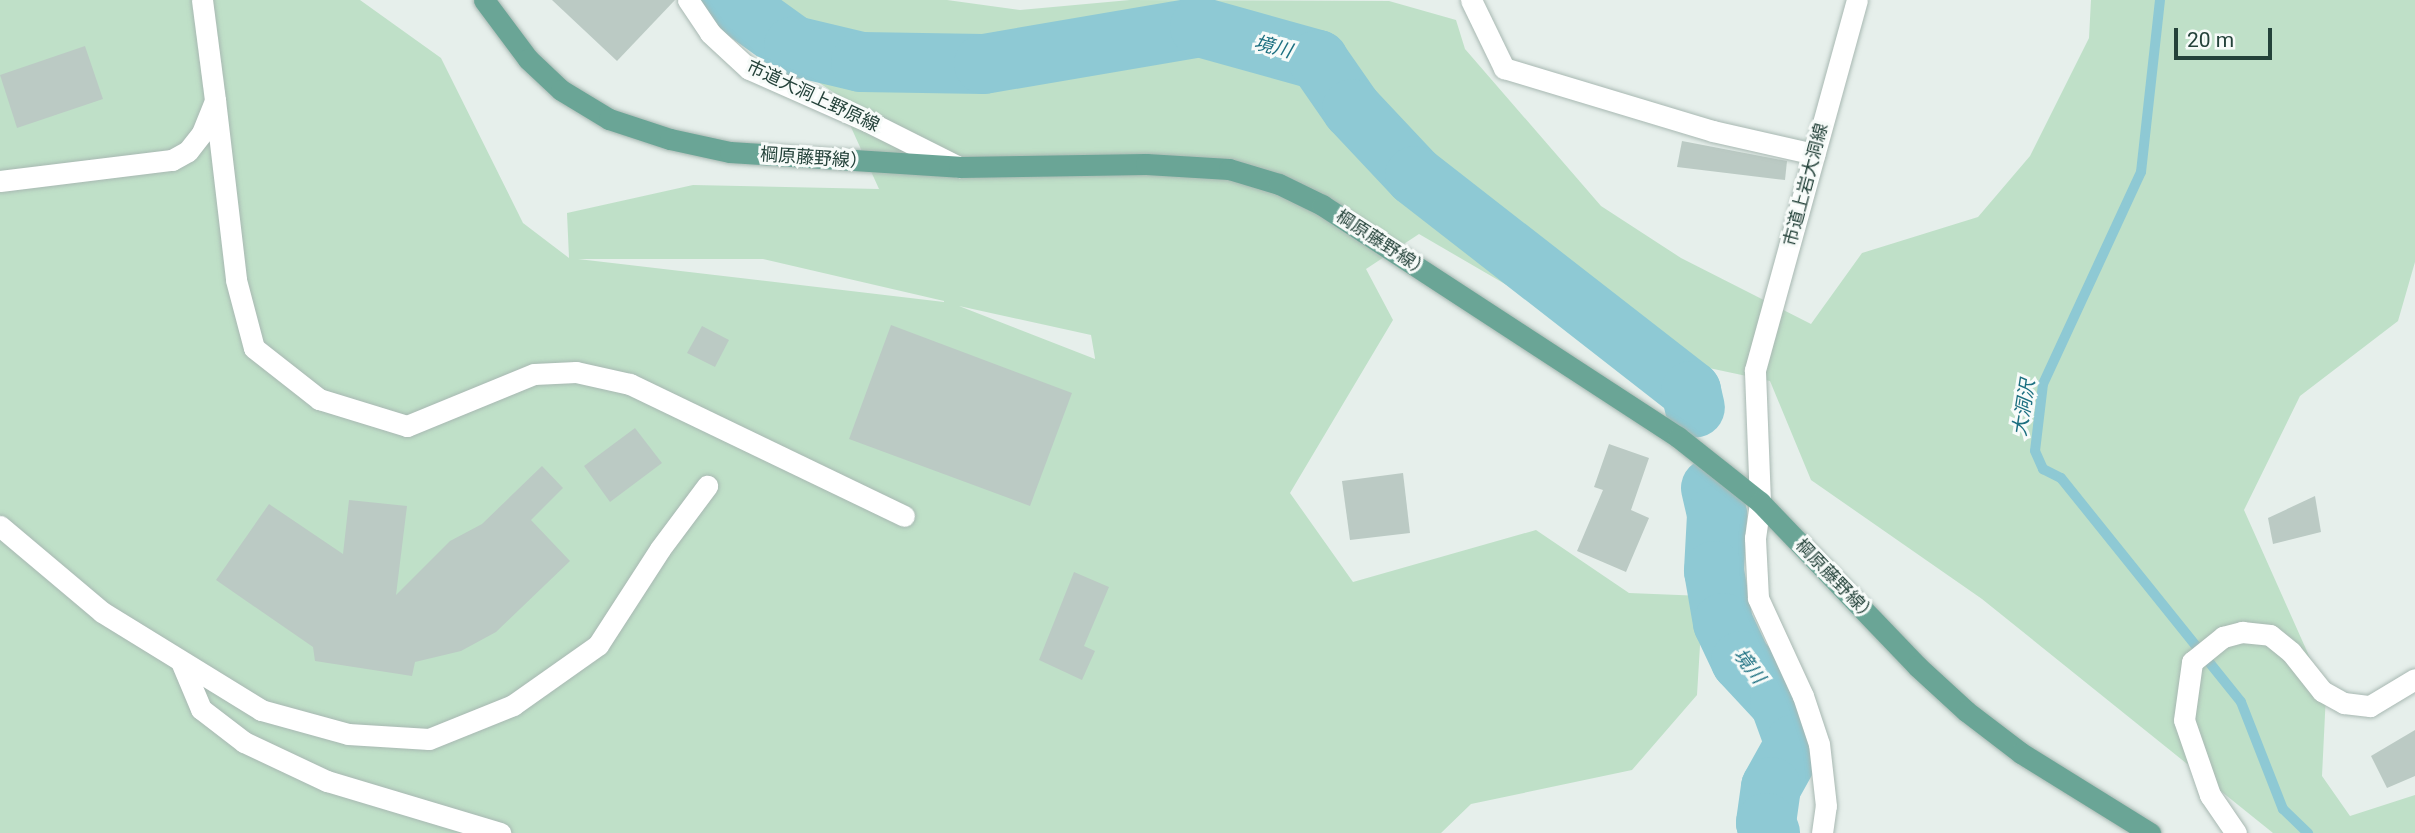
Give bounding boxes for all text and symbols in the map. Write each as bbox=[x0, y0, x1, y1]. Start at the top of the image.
scale bar bbox=[2177, 14, 2275, 58]
text: 20 m bbox=[2187, 28, 2234, 52]
water label: 境川 bbox=[1252, 31, 1294, 63]
street label: 市道大洞上野原線 bbox=[743, 56, 883, 136]
street label: 市道上岩大洞線 bbox=[1779, 121, 1833, 249]
street label: 棡原藤野線） bbox=[759, 143, 869, 173]
street label: 棡原藤野線） bbox=[1332, 206, 1434, 282]
water label: 大洞沢 bbox=[2008, 378, 2040, 438]
street label: 棡原藤野線） bbox=[1791, 535, 1881, 627]
water label: 境川 bbox=[1728, 644, 1770, 688]

